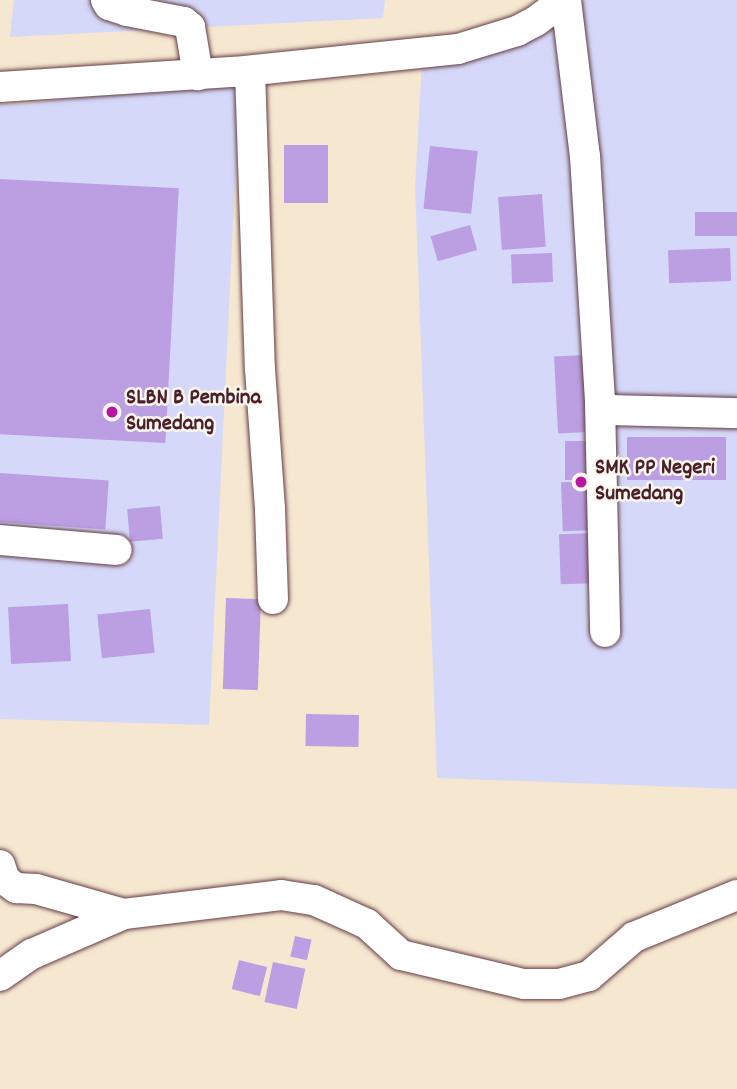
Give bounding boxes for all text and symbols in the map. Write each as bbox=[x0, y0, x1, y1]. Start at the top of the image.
place label: SLBN B Pembina Sumedang bbox=[126, 385, 261, 439]
marker: SLBN B Pembina Sumedang bbox=[104, 404, 120, 420]
place label: SMK PP Negeri Sumedang bbox=[595, 455, 715, 509]
marker: SMK PP Negeri Sumedang bbox=[573, 474, 589, 490]

